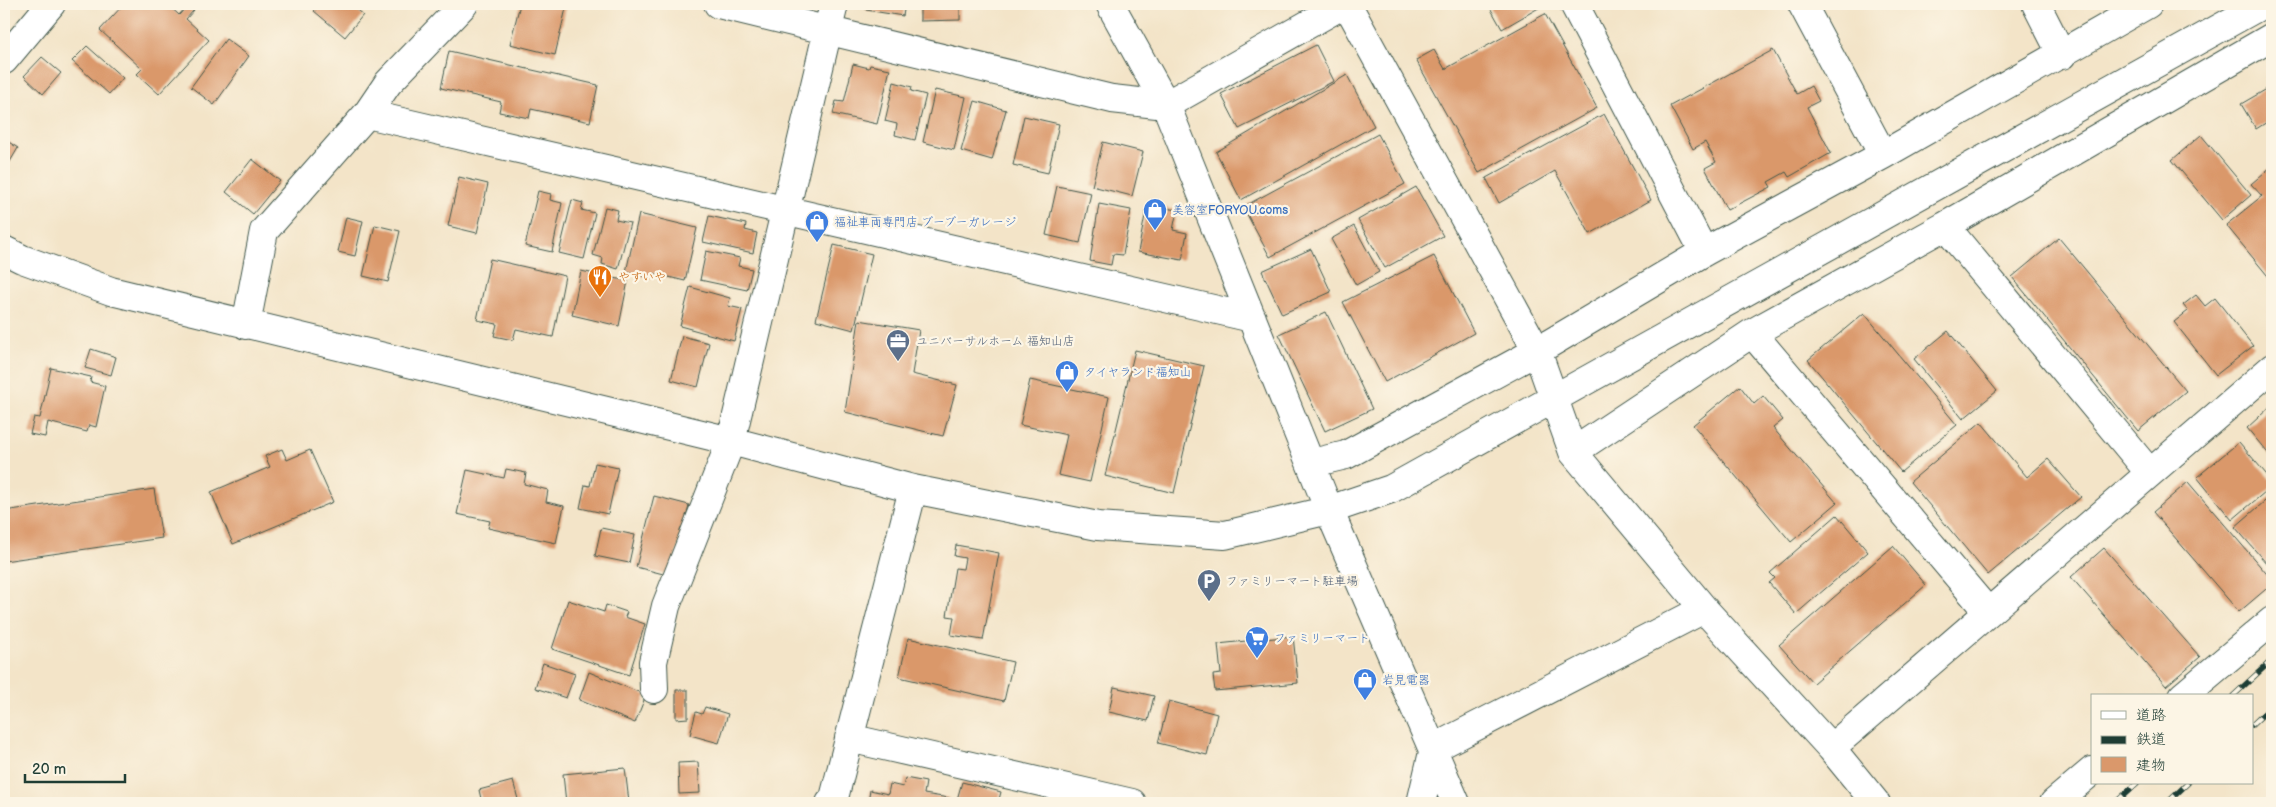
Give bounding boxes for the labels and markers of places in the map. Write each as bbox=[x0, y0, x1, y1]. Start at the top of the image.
shop icon: 美容室FORYOU.coms bbox=[1142, 197, 1168, 231]
place label: 美容室FORYOU.coms bbox=[1172, 203, 1288, 218]
shop icon: 福祉車両専門店 ブーブーガレージ bbox=[804, 209, 830, 243]
place label: 福祉車両専門店 ブーブーガレージ bbox=[834, 215, 1016, 230]
restaurant icon: やすいや bbox=[587, 264, 613, 298]
place label: やすいや bbox=[618, 270, 666, 285]
office icon: ユニバーサルホーム 福知山店 bbox=[885, 328, 911, 362]
place label: ユニバーサルホーム 福知山店 bbox=[916, 334, 1075, 349]
shop icon: タイヤランド福知山 bbox=[1054, 359, 1080, 393]
place label: タイヤランド福知山 bbox=[1084, 365, 1192, 380]
parking icon: ファミリーマート駐車場 bbox=[1196, 568, 1222, 602]
place label: ファミリーマート駐車場 bbox=[1226, 574, 1358, 589]
supermarket icon: ファミリーマート bbox=[1244, 625, 1270, 659]
place label: ファミリーマート bbox=[1274, 631, 1370, 646]
shop icon: 岩見電器 bbox=[1352, 667, 1378, 701]
place label: 岩見電器 bbox=[1382, 673, 1430, 688]

